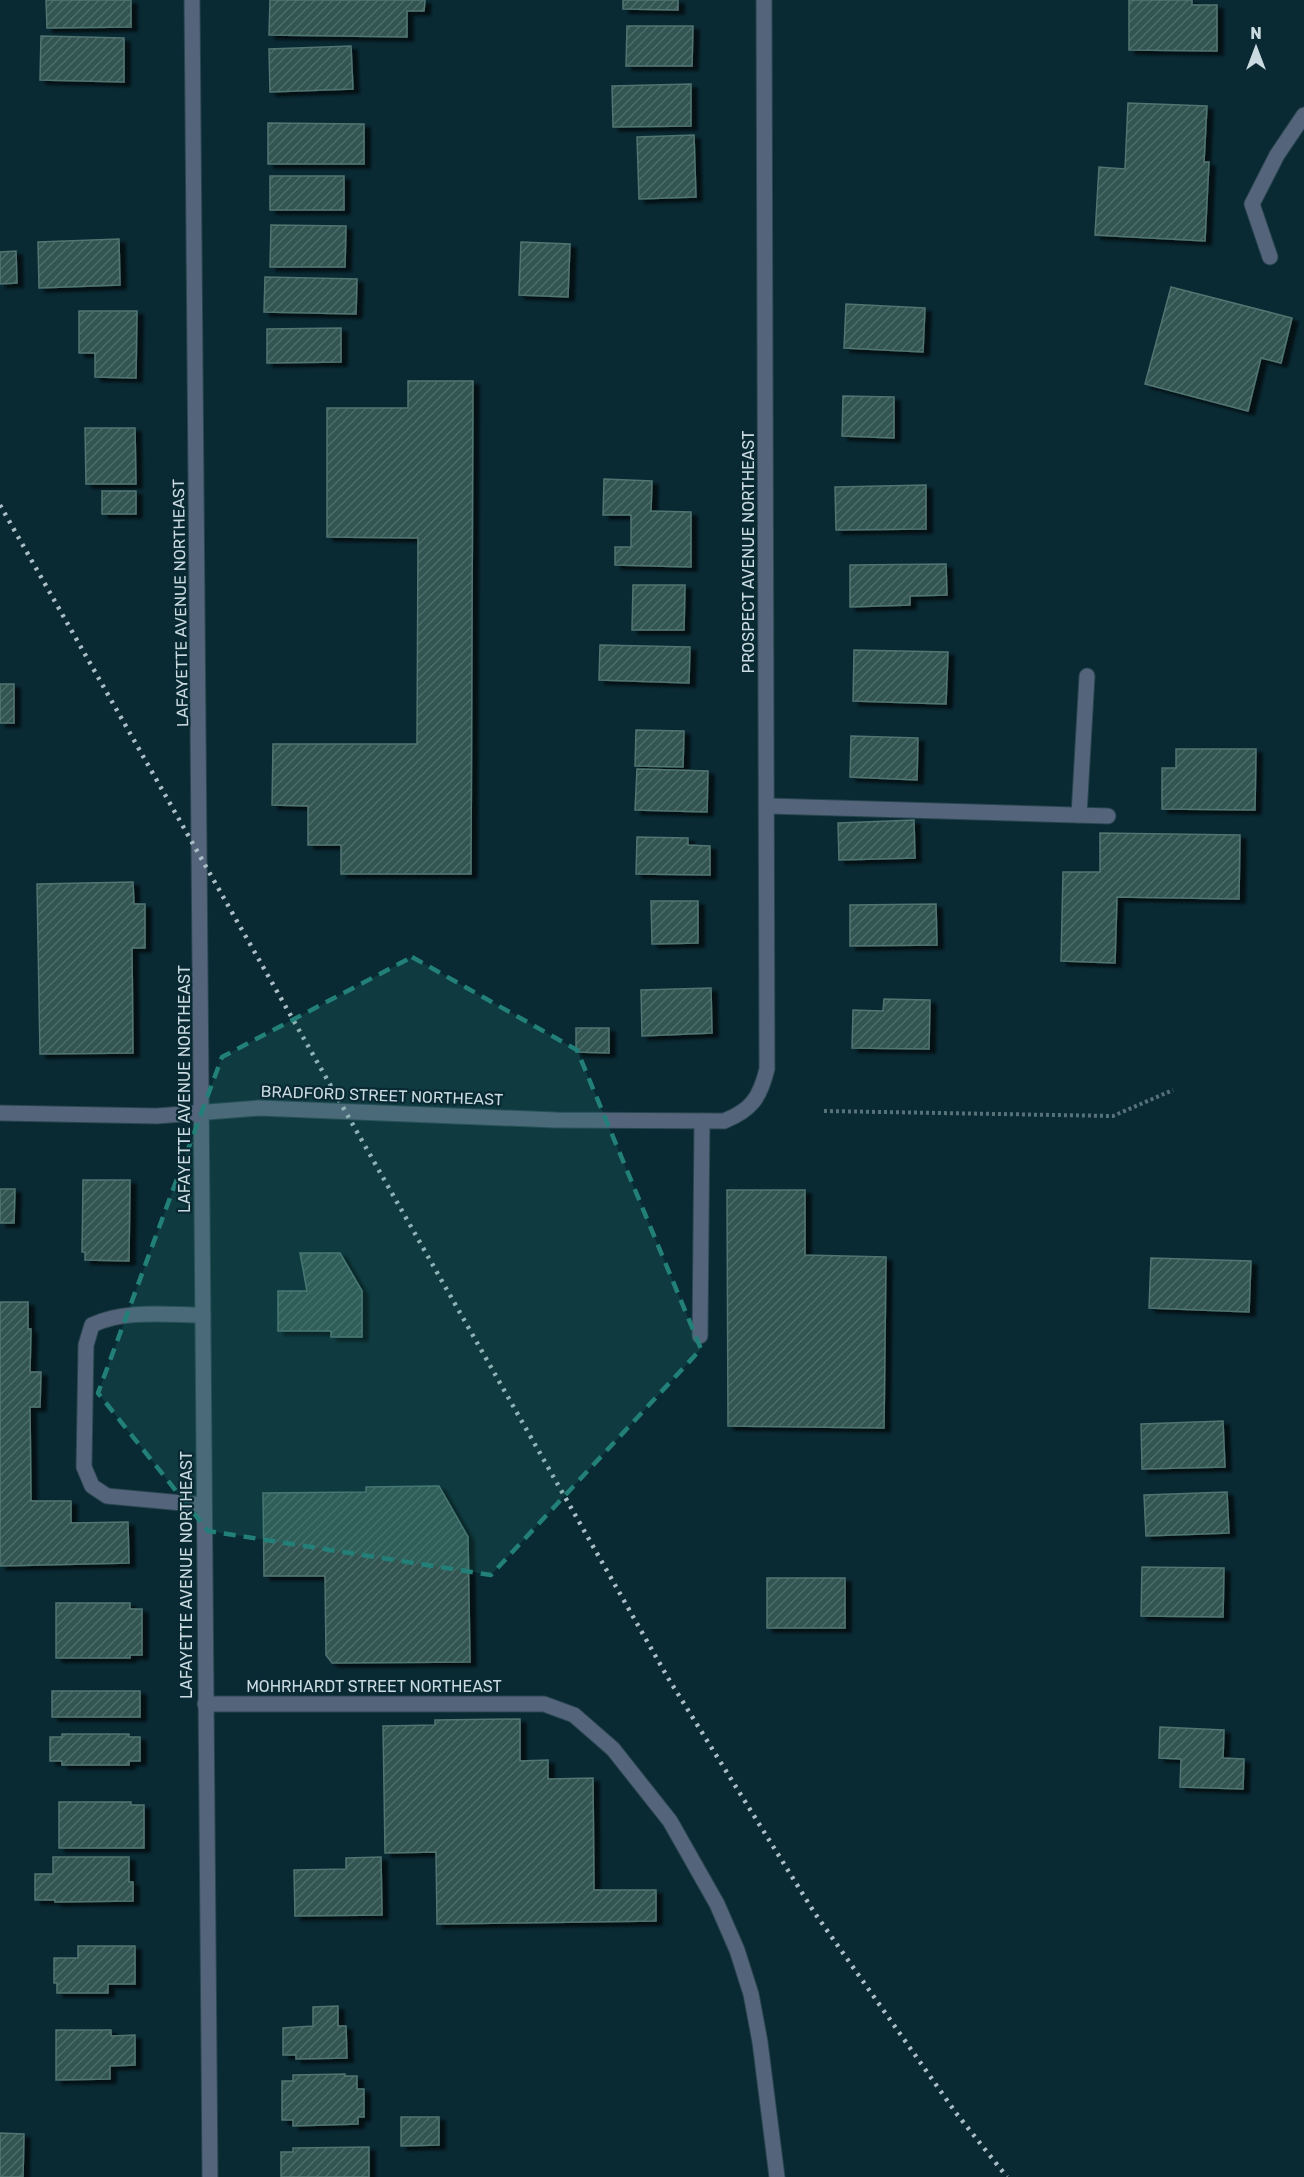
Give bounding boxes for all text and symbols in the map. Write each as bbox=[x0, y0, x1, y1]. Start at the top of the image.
north arrow bbox=[1226, 18, 1286, 78]
text: N bbox=[1250, 24, 1262, 43]
street label: PROSPECT AVENUE NORTHEAST bbox=[739, 431, 758, 673]
street label: LAFAYETTE AVENUE NORTHEAST bbox=[169, 479, 192, 727]
street label: LAFAYETTE AVENUE NORTHEAST bbox=[175, 965, 194, 1213]
street label: BRADFORD STREET NORTHEAST bbox=[260, 1082, 503, 1109]
street label: LAFAYETTE AVENUE NORTHEAST bbox=[177, 1451, 196, 1699]
street label: MOHRHARDT STREET NORTHEAST bbox=[246, 1677, 502, 1696]

